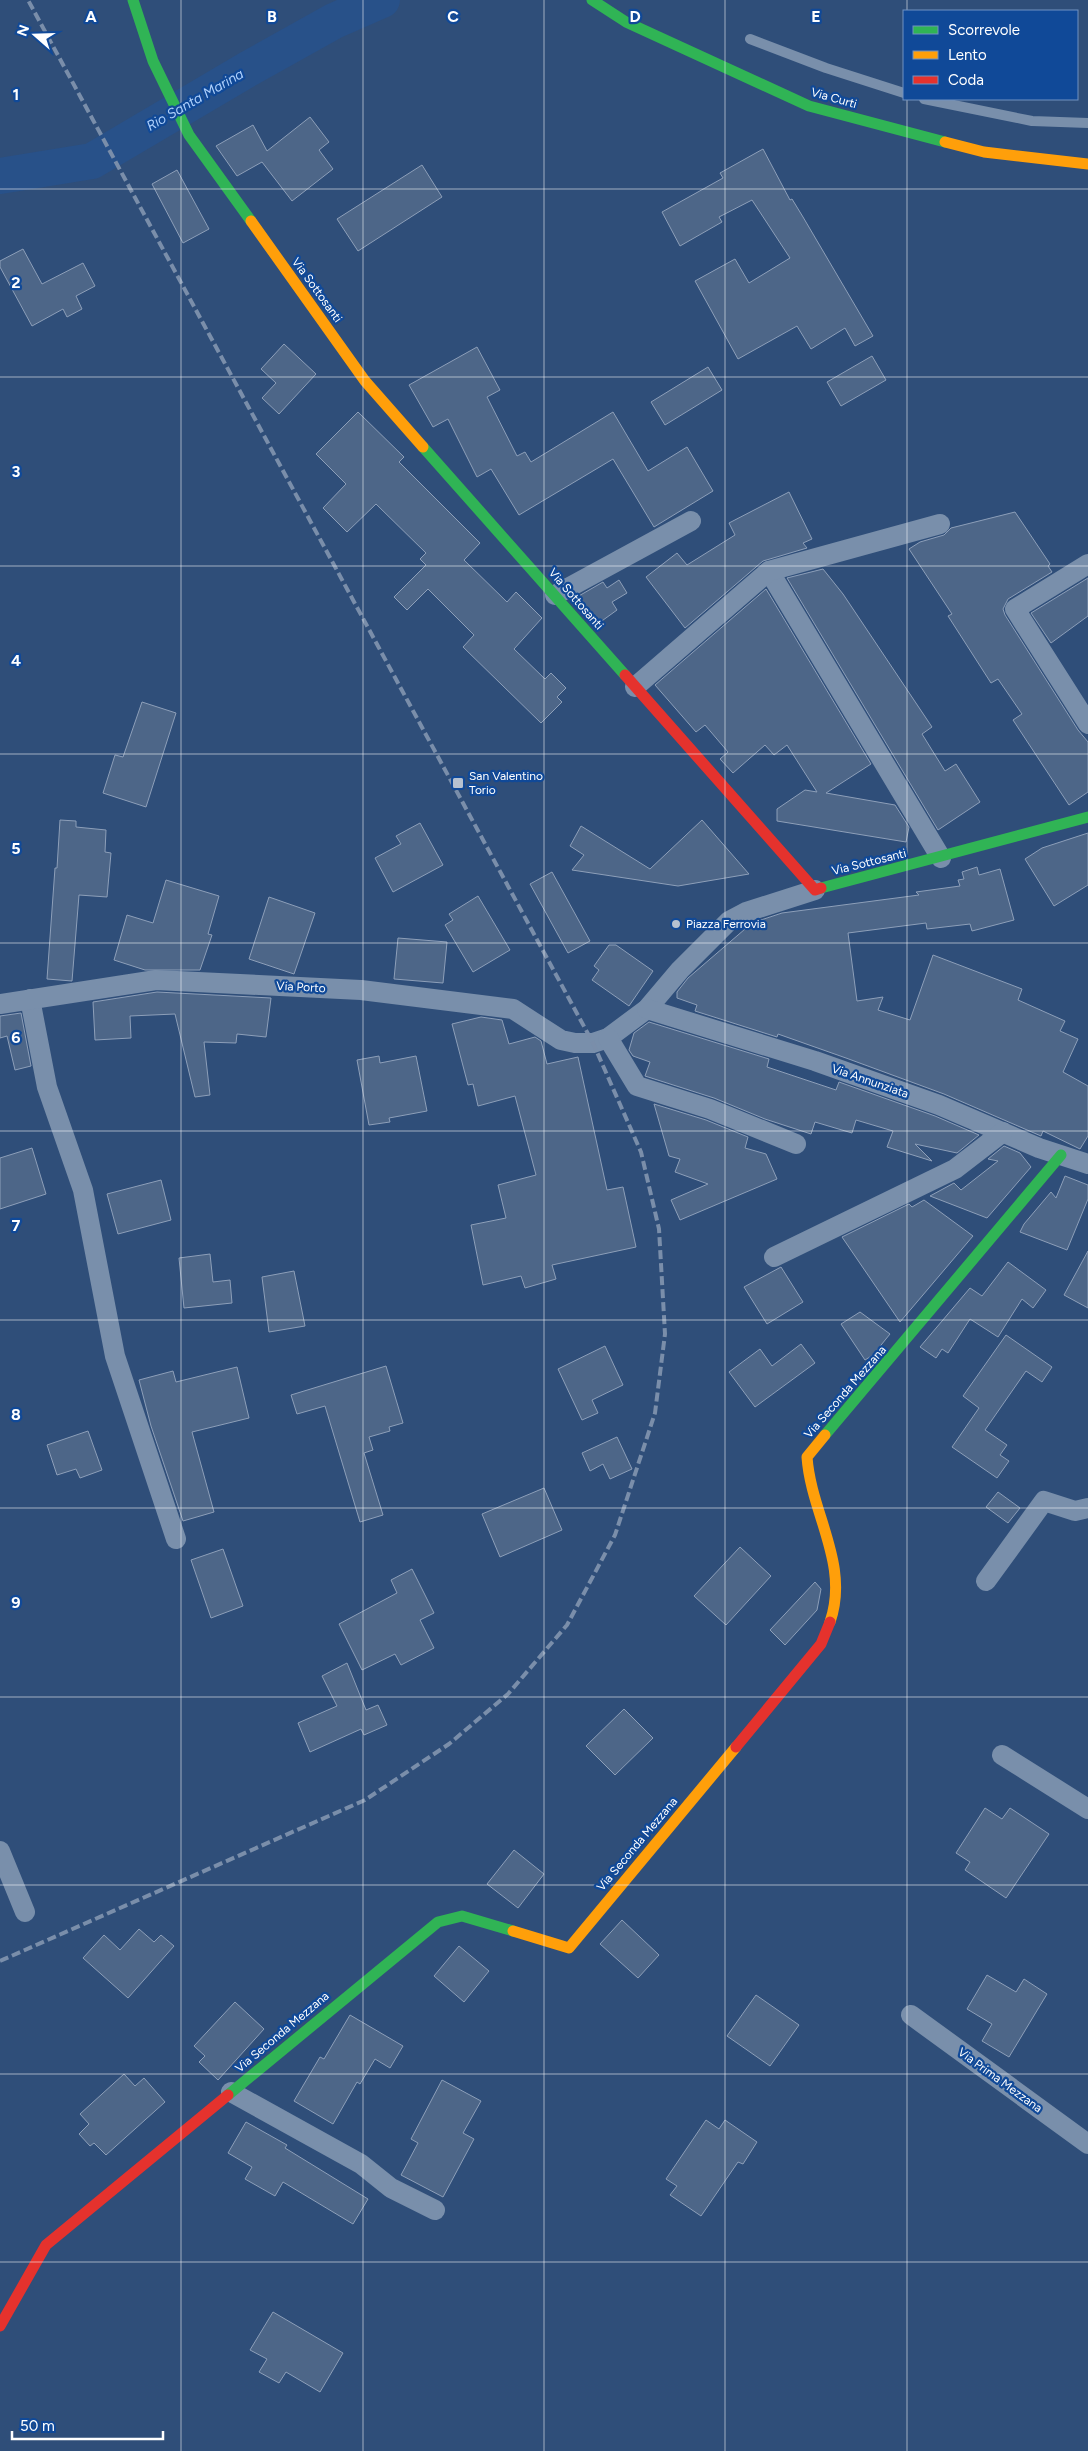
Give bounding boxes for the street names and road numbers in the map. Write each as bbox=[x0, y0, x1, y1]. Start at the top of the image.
street label: Via Curti bbox=[810, 85, 858, 111]
street label: Via Sottosanti bbox=[289, 255, 345, 325]
street label: Via Sottosanti bbox=[546, 566, 606, 632]
street label: Via Sottosanti bbox=[830, 846, 908, 878]
street label: Via Porto bbox=[276, 979, 326, 995]
street label: Via Annunziata bbox=[830, 1061, 910, 1101]
street label: Via Seconda Mezzana bbox=[801, 1343, 889, 1441]
street label: Via Seconda Mezzana bbox=[594, 1794, 680, 1894]
street label: Via Seconda Mezzana bbox=[232, 1989, 332, 2075]
street label: Via Prima Mezzana bbox=[955, 2045, 1045, 2115]

